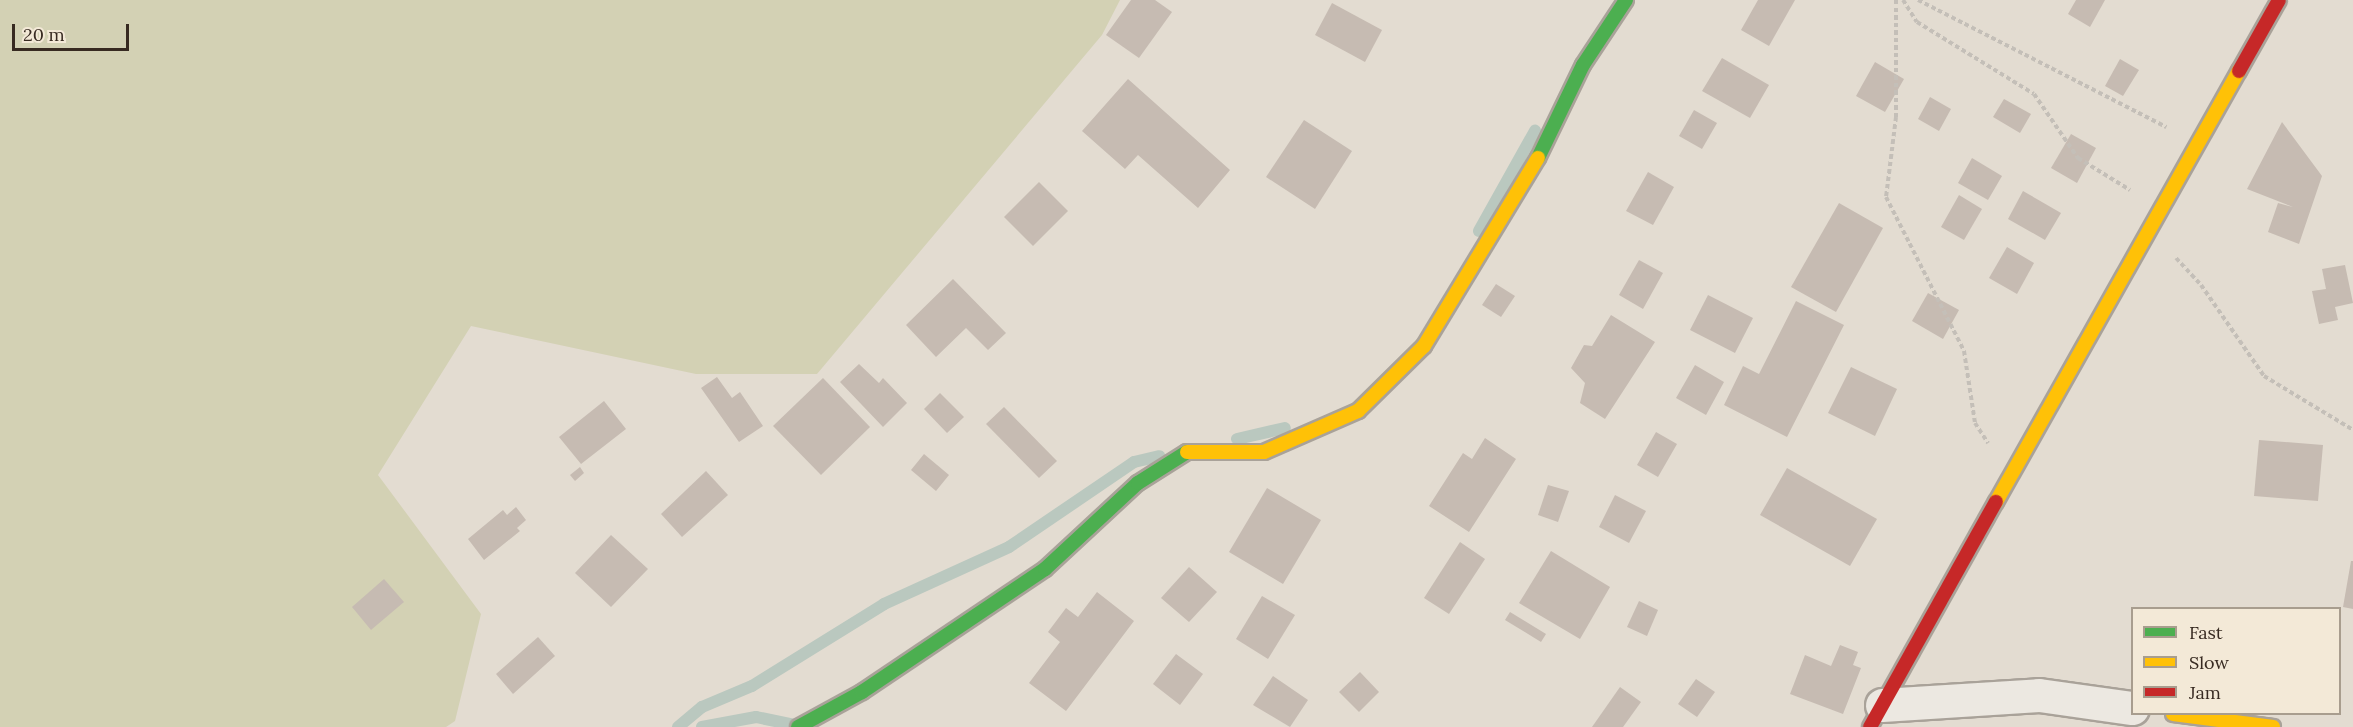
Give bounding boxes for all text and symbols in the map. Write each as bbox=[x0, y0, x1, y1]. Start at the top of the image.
scale bar bbox=[15, 12, 132, 50]
text: 20 m bbox=[23, 23, 65, 46]
legend bbox=[2131, 607, 2341, 715]
text: Fast bbox=[2189, 621, 2223, 644]
text: Slow bbox=[2189, 651, 2229, 674]
text: Jam bbox=[2189, 681, 2221, 704]

